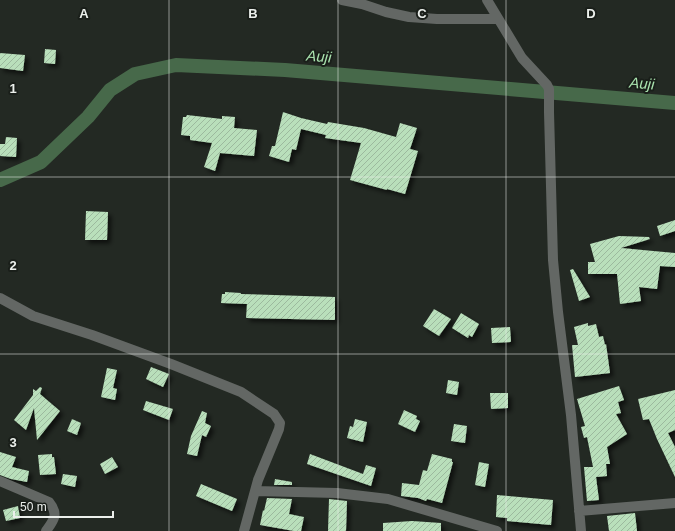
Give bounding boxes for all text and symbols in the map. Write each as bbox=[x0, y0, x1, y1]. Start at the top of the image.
text: A bbox=[79, 6, 89, 21]
text: B bbox=[248, 6, 258, 21]
text: C bbox=[417, 6, 427, 21]
text: D bbox=[586, 6, 596, 21]
water label: Auji bbox=[305, 46, 333, 66]
water label: Auji bbox=[628, 73, 656, 93]
text: 1 bbox=[9, 81, 17, 96]
text: 2 bbox=[9, 258, 17, 273]
text: 3 bbox=[9, 435, 17, 450]
scale bar bbox=[14, 493, 113, 519]
text: 50 m bbox=[20, 500, 47, 514]

